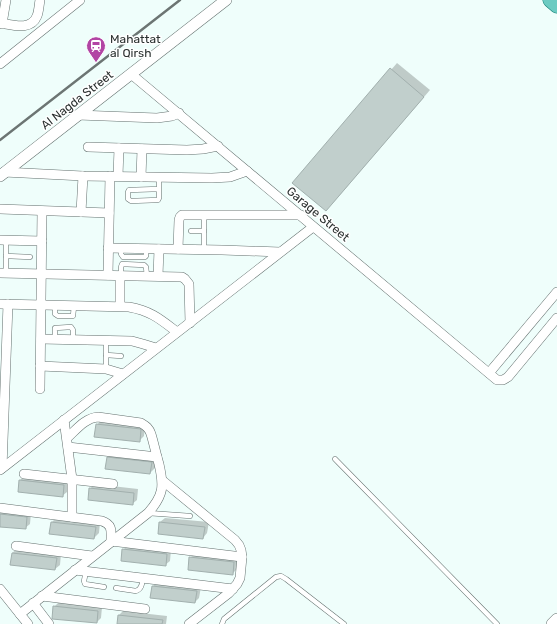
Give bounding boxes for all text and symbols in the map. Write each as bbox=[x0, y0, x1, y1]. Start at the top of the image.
place label: Mahattat al Qirsh bbox=[110, 32, 161, 60]
station icon: Mahattat al Qirsh bbox=[85, 35, 107, 63]
street label: Al Nagda Street bbox=[38, 67, 116, 132]
street label: Garage Street bbox=[284, 184, 352, 244]

